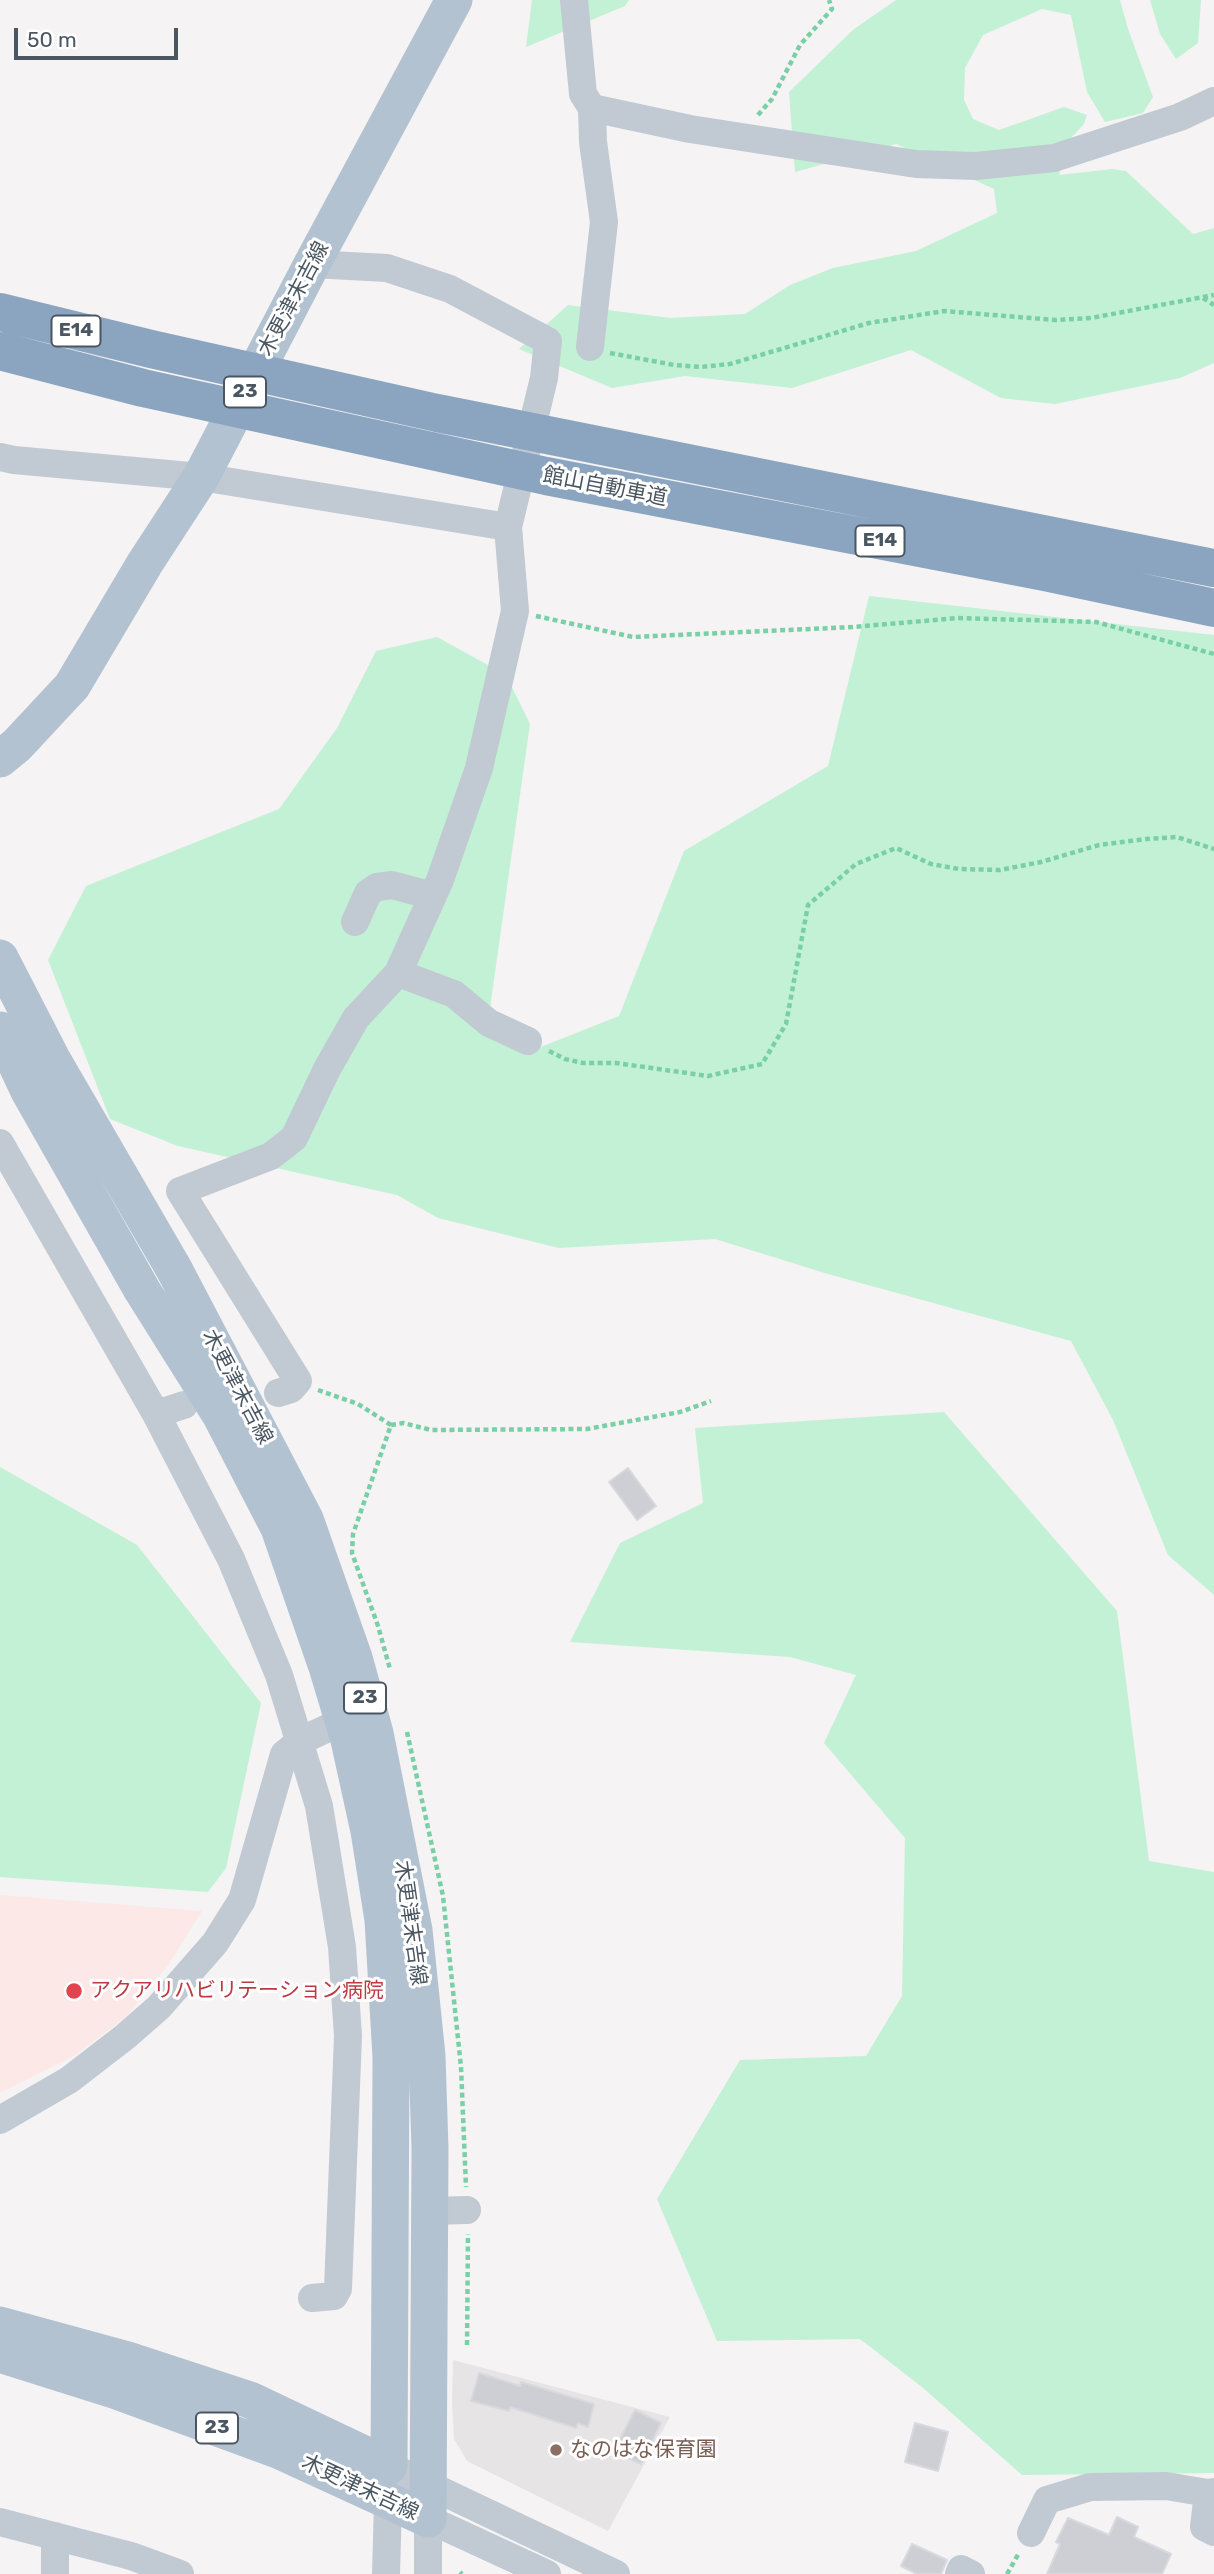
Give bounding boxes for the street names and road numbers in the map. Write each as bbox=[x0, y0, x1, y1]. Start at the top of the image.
street label: 木更津末吉線 bbox=[253, 237, 335, 361]
road number: E14 bbox=[52, 316, 100, 346]
road number: 23 bbox=[224, 376, 266, 408]
street label: 館山自動車道 bbox=[541, 463, 669, 511]
road number: E14 bbox=[856, 526, 904, 556]
street label: 木更津末吉線 bbox=[196, 1325, 278, 1449]
road number: 23 bbox=[344, 1682, 386, 1714]
street label: 木更津末吉線 bbox=[389, 1859, 431, 1987]
road number: 23 bbox=[196, 2412, 238, 2444]
street label: 木更津末吉線 bbox=[298, 2450, 422, 2526]

